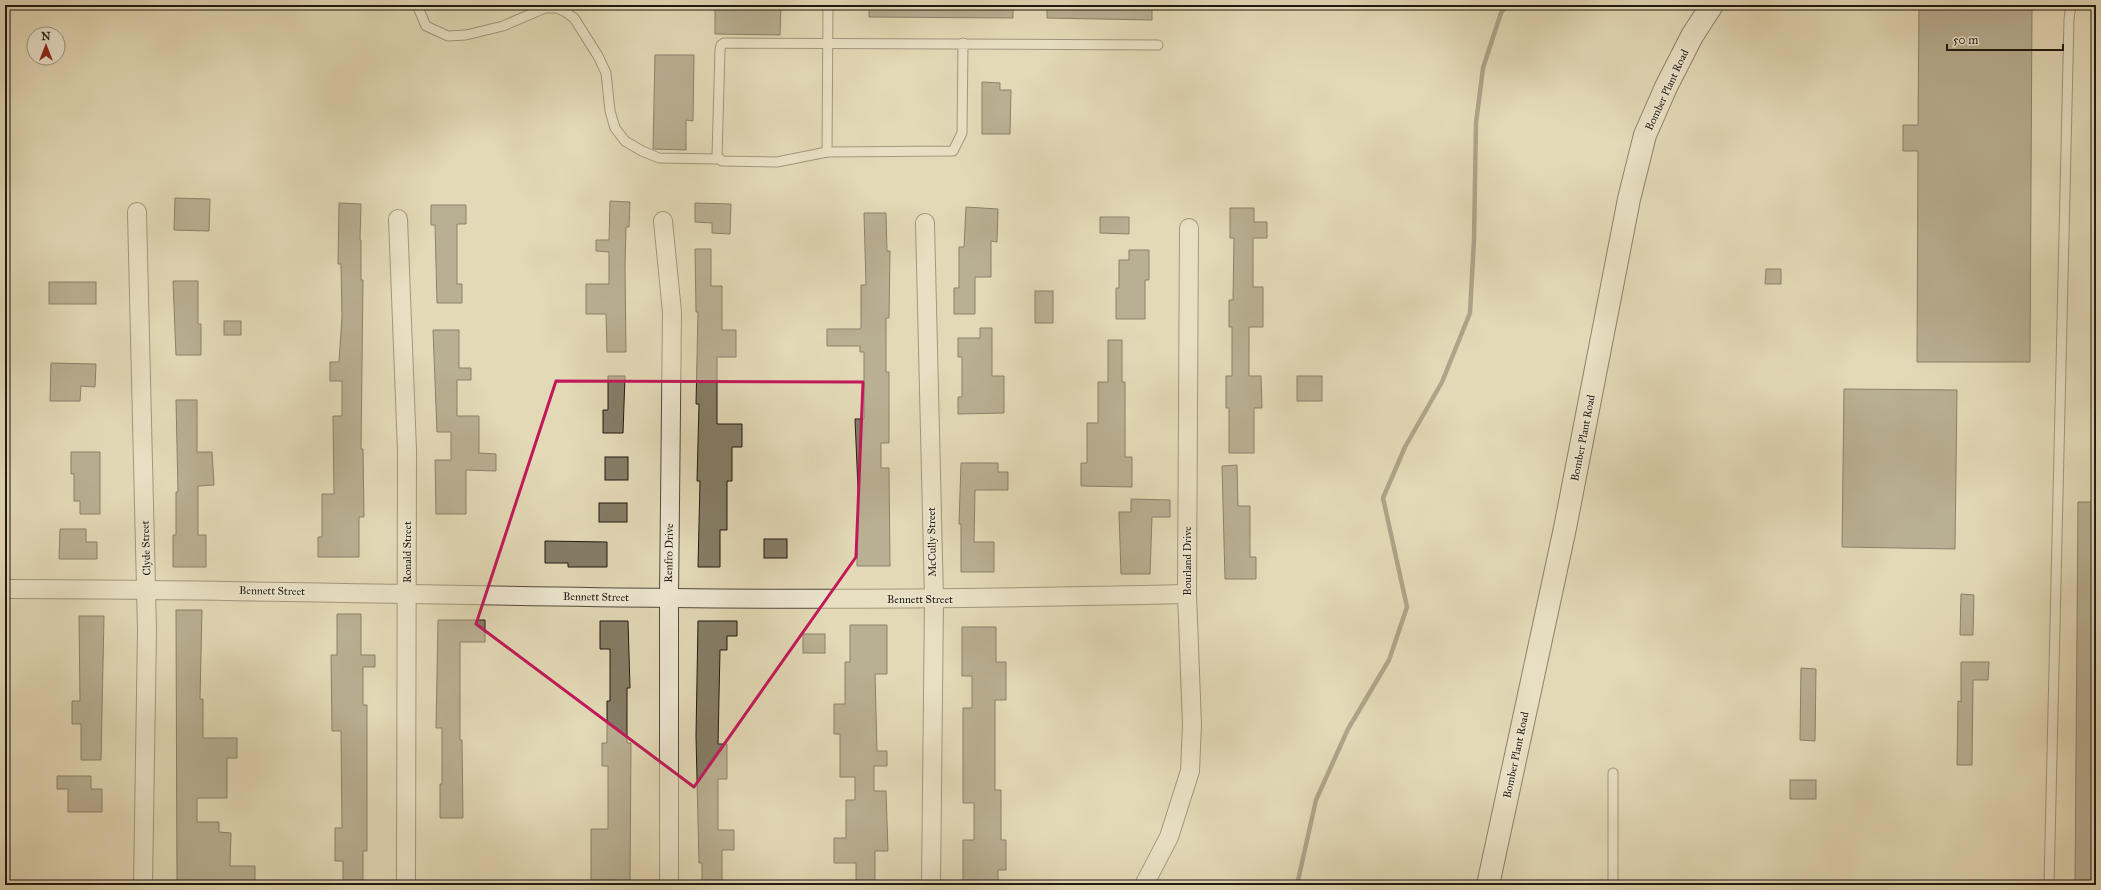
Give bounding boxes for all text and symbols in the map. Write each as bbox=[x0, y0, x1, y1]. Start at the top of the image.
north arrow bbox=[26, 26, 66, 66]
scale bar bbox=[1947, 26, 2063, 52]
text: N bbox=[41, 30, 51, 43]
text: 50 m bbox=[1953, 33, 1978, 47]
street label: Bomber Plant Road bbox=[1643, 47, 1692, 133]
street label: Bomber Plant Road bbox=[1568, 393, 1598, 482]
street label: McCully Street bbox=[925, 507, 939, 577]
street label: Clyde Street bbox=[139, 520, 153, 576]
street label: Ronald Street bbox=[401, 521, 414, 583]
street label: Renfro Drive bbox=[662, 523, 676, 583]
street label: Bourland Drive bbox=[1181, 526, 1194, 596]
street label: Bennett Street bbox=[239, 584, 305, 598]
street label: Bennett Street bbox=[563, 590, 629, 604]
street label: Bennett Street bbox=[887, 593, 953, 606]
street label: Bomber Plant Road bbox=[1500, 710, 1532, 799]

